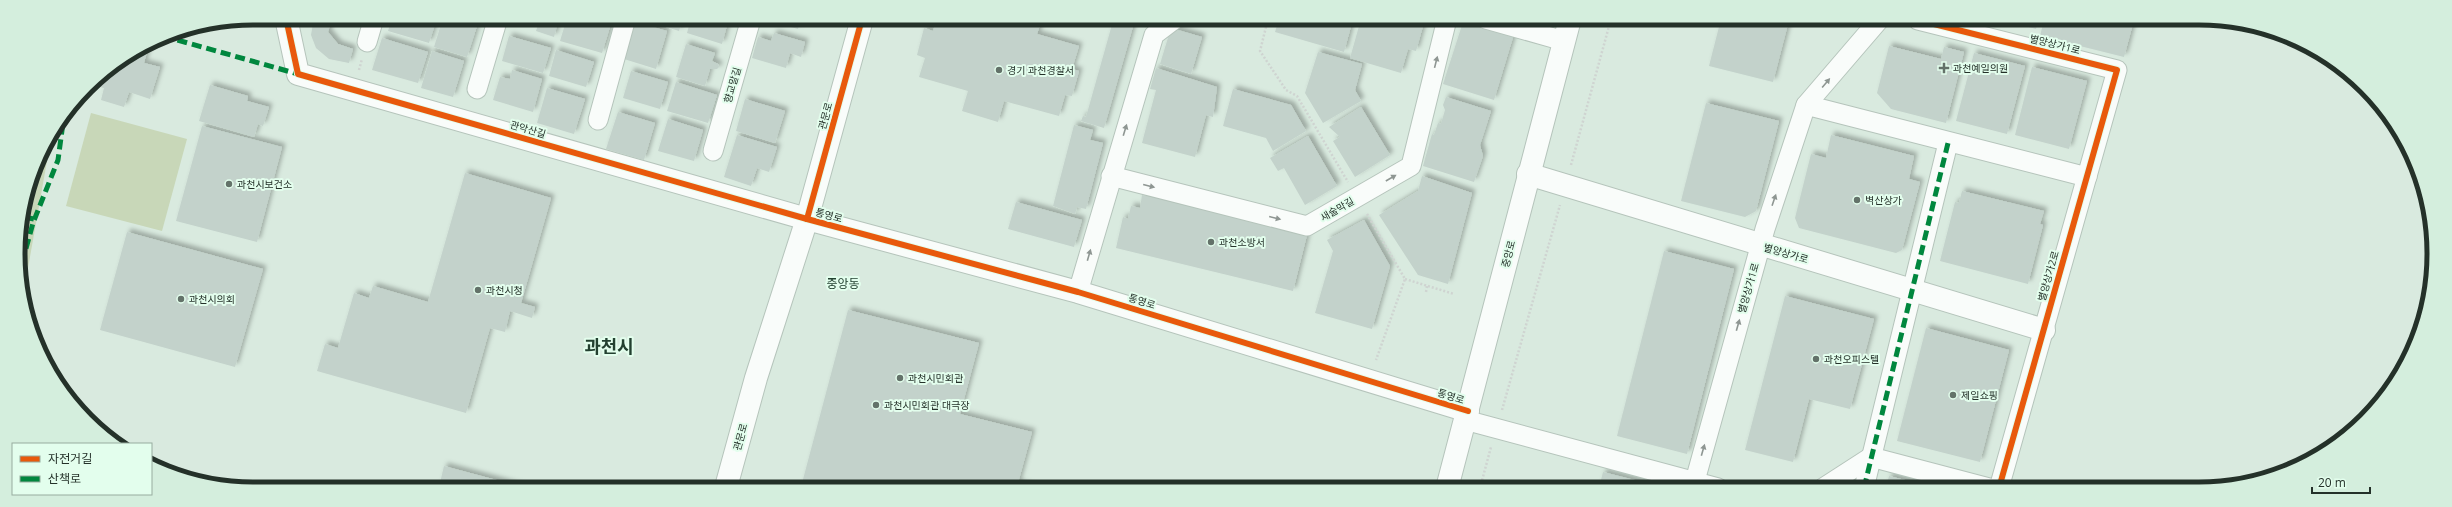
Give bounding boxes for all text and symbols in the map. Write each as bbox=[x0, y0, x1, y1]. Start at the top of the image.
street label: 별양상가1로 bbox=[2028, 31, 2082, 57]
one-way arrow bbox=[1433, 56, 1439, 68]
place label: 과천예일의원 bbox=[1953, 61, 2008, 75]
marker: 과천예일의원 bbox=[1938, 62, 1950, 74]
place label: 경기 과천경찰서 bbox=[1007, 63, 1074, 77]
street label: 향교말길 bbox=[720, 65, 744, 105]
marker: 경기 과천경찰서 bbox=[994, 65, 1004, 75]
one-way arrow bbox=[1821, 77, 1830, 88]
street label: 관문로 bbox=[815, 101, 835, 131]
street label: 관악산길 bbox=[508, 117, 548, 141]
one-way arrow bbox=[1122, 124, 1128, 136]
one-way arrow bbox=[1385, 174, 1397, 181]
place label: 과천시보건소 bbox=[237, 177, 292, 191]
marker: 과천시보건소 bbox=[224, 179, 234, 189]
one-way arrow bbox=[1143, 183, 1155, 189]
place label: 벽산상가 bbox=[1865, 193, 1902, 207]
street label: 새술막길 bbox=[1318, 194, 1356, 224]
one-way arrow bbox=[1771, 194, 1777, 206]
marker: 벽산상가 bbox=[1852, 195, 1862, 205]
street label: 통영로 bbox=[814, 205, 844, 225]
one-way arrow bbox=[1269, 215, 1281, 221]
place label: 과천소방서 bbox=[1219, 235, 1265, 249]
marker: 과천소방서 bbox=[1206, 237, 1216, 247]
street label: 중앙로 bbox=[1498, 239, 1518, 269]
street label: 별양상가로 bbox=[1762, 240, 1810, 266]
one-way arrow bbox=[1086, 249, 1092, 261]
street label: 별양상가2로 bbox=[2034, 249, 2062, 303]
street label: 별양상가1로 bbox=[1734, 261, 1762, 315]
district label: 중앙동 bbox=[826, 275, 860, 292]
place label: 과천시청 bbox=[486, 283, 523, 297]
marker: 과천시청 bbox=[473, 285, 483, 295]
street label: 통영로 bbox=[1127, 290, 1157, 312]
place label: 과천시의회 bbox=[189, 292, 235, 306]
marker: 과천시의회 bbox=[176, 294, 186, 304]
one-way arrow bbox=[1735, 319, 1741, 331]
district label: 과천시 bbox=[584, 334, 634, 358]
place label: 과천오피스텔 bbox=[1824, 352, 1879, 366]
marker: 과천오피스텔 bbox=[1811, 354, 1821, 364]
place label: 과천시민회관 bbox=[908, 371, 964, 385]
marker: 과천시민회관 bbox=[895, 373, 905, 383]
street label: 통영로 bbox=[1436, 385, 1466, 407]
place label: 제일쇼핑 bbox=[1961, 388, 1998, 402]
marker: 제일쇼핑 bbox=[1948, 390, 1958, 400]
place label: 과천시민회관 대극장 bbox=[884, 398, 969, 412]
marker: 과천시민회관 대극장 bbox=[871, 400, 881, 410]
street label: 관문로 bbox=[730, 422, 750, 452]
legend bbox=[12, 443, 152, 495]
one-way arrow bbox=[1700, 444, 1706, 456]
text: 자전거길 bbox=[48, 450, 92, 467]
scale bar bbox=[2312, 469, 2370, 495]
text: 산책로 bbox=[48, 470, 81, 487]
text: 20 m bbox=[2318, 474, 2346, 491]

